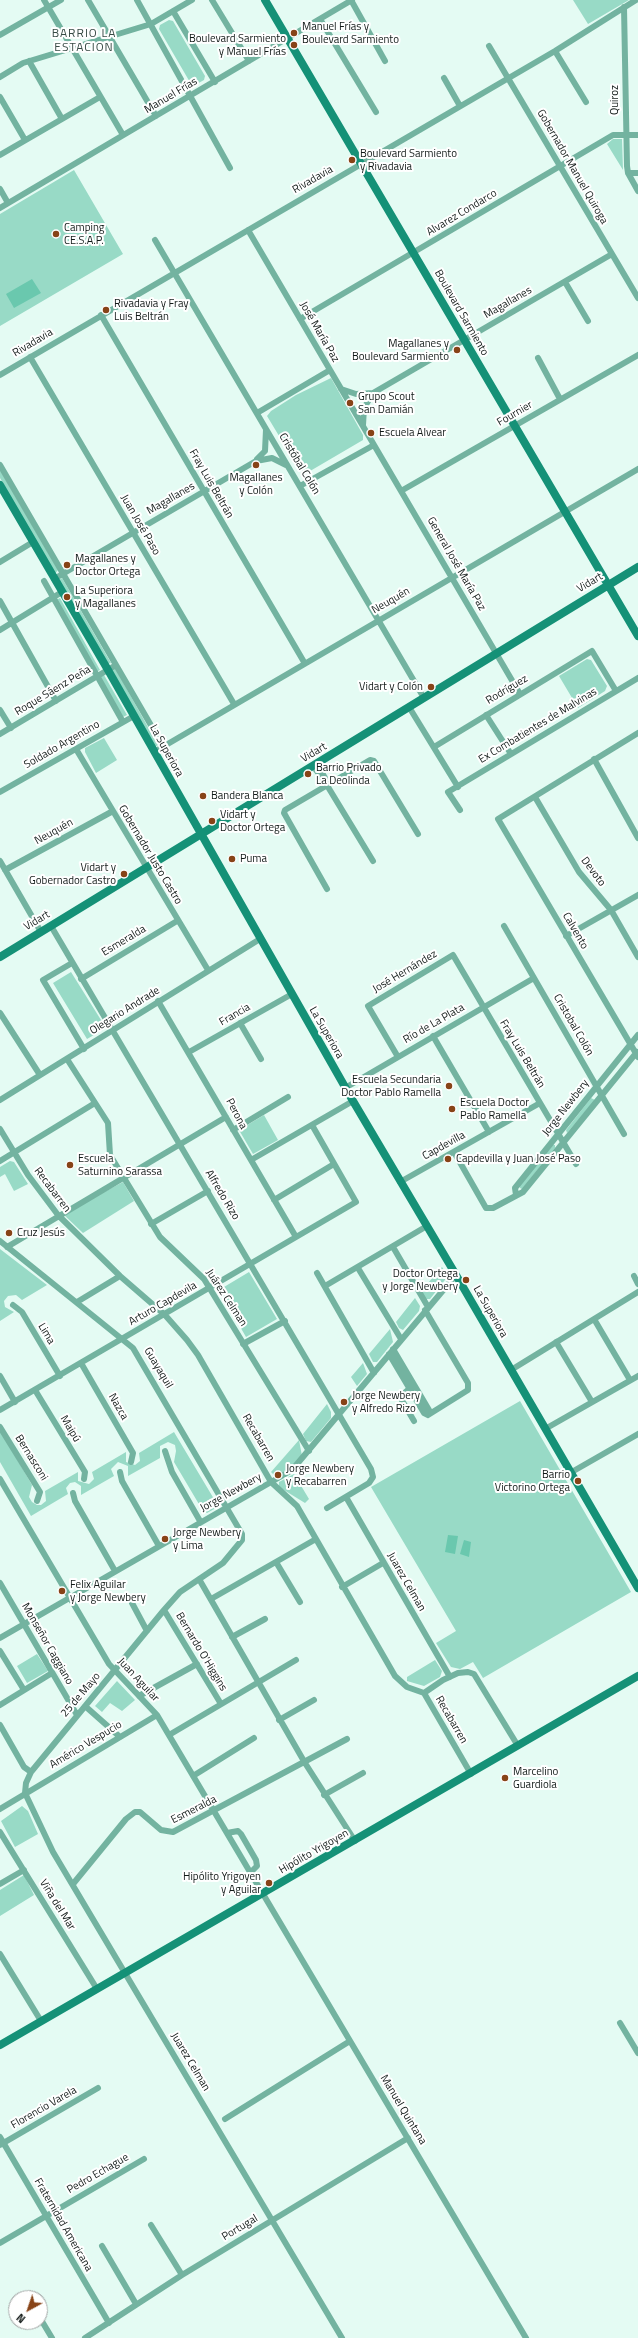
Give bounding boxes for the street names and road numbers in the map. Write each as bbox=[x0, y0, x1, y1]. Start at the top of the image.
street label: Manuel Frías bbox=[142, 75, 200, 117]
street label: Quiroz bbox=[608, 85, 622, 115]
street label: Gobernador Manuel Quiroga bbox=[534, 107, 610, 227]
street label: Rivadavia bbox=[290, 163, 336, 197]
street label: Alvarez Condarco bbox=[424, 187, 500, 239]
street label: Boulevard Sarmiento bbox=[431, 268, 491, 358]
street label: Magallanes bbox=[482, 284, 534, 322]
street label: José María Paz bbox=[296, 299, 342, 365]
street label: Rivadavia bbox=[11, 326, 55, 360]
street label: Fournier bbox=[495, 399, 535, 429]
street label: Cristóbal Colón bbox=[276, 431, 322, 497]
street label: Fray Luis Beltrán bbox=[186, 447, 236, 521]
street label: Magallanes bbox=[145, 480, 197, 518]
street label: Juan José Paso bbox=[117, 492, 163, 558]
street label: General José María Paz bbox=[424, 515, 488, 613]
street label: Vidart bbox=[575, 570, 605, 596]
street label: Neuquén bbox=[370, 585, 412, 617]
street label: Roque Sáenz Peña bbox=[13, 663, 93, 719]
street label: Rodríguez bbox=[484, 672, 530, 708]
street label: Ex Combatientes de Malvinas bbox=[476, 685, 600, 767]
street label: Soldado Argentino bbox=[22, 718, 102, 772]
street label: La Superiora bbox=[146, 723, 186, 779]
street label: Vidart bbox=[299, 740, 329, 766]
street label: Gobernador Justo Castro bbox=[115, 803, 185, 907]
street label: Neuquén bbox=[32, 816, 76, 848]
street label: Devoto bbox=[578, 855, 608, 889]
street label: Vidart bbox=[22, 908, 52, 934]
street label: Calvento bbox=[559, 910, 591, 952]
street label: Esmeralda bbox=[100, 923, 148, 959]
street label: José Hernández bbox=[371, 948, 439, 996]
street label: Olegario Andrade bbox=[88, 984, 162, 1038]
street label: Cristobal Colón bbox=[550, 992, 596, 1058]
street label: Francia bbox=[217, 1001, 253, 1029]
street label: Río de La Plata bbox=[401, 1001, 467, 1047]
street label: La Superiora bbox=[306, 1005, 346, 1061]
street label: Fray Luis Beltrán bbox=[496, 1017, 548, 1091]
street label: Jorge Newbery bbox=[540, 1077, 592, 1139]
street label: Perona bbox=[222, 1096, 250, 1132]
street label: Capdevilla bbox=[420, 1129, 468, 1163]
street label: Recabarren bbox=[31, 1165, 73, 1215]
street label: Alfredo Rizo bbox=[202, 1168, 242, 1222]
street label: Juárez Celman bbox=[203, 1267, 249, 1329]
street label: Arturo Capdevila bbox=[127, 1279, 199, 1329]
street label: La Superiora bbox=[470, 1284, 510, 1340]
street label: Lima bbox=[35, 1321, 57, 1347]
street label: Guayaquil bbox=[141, 1345, 175, 1391]
street label: Nazca bbox=[105, 1391, 131, 1423]
street label: Recabarren bbox=[239, 1412, 277, 1464]
street label: Maipú bbox=[57, 1413, 83, 1445]
street label: Bernasconi bbox=[12, 1433, 50, 1483]
street label: Jorge Newbery bbox=[198, 1471, 264, 1515]
street label: Juarez Celman bbox=[384, 1550, 428, 1614]
street label: Monseñor Caggiano bbox=[18, 1601, 76, 1687]
street label: Bernardo O'Higgins bbox=[172, 1610, 230, 1694]
street label: Juan Aguilar bbox=[114, 1655, 162, 1705]
street label: 25 de Mayo bbox=[59, 1670, 103, 1720]
street label: Recabarren bbox=[432, 1694, 470, 1746]
street label: Américo Vespucio bbox=[48, 1718, 124, 1772]
street label: Esmeralda bbox=[169, 1793, 219, 1827]
street label: Hipólito Yrigoyen bbox=[277, 1827, 351, 1877]
street label: Viña del Mar bbox=[36, 1877, 78, 1933]
street label: Juarez Celman bbox=[167, 2030, 213, 2094]
street label: Manuel Quintana bbox=[377, 2073, 429, 2147]
street label: Florencio Varela bbox=[9, 2084, 79, 2132]
street label: Pedro Echague bbox=[65, 2151, 131, 2197]
street label: Fraternidad Americana bbox=[31, 2176, 95, 2274]
street label: Portugal bbox=[220, 2212, 260, 2244]

